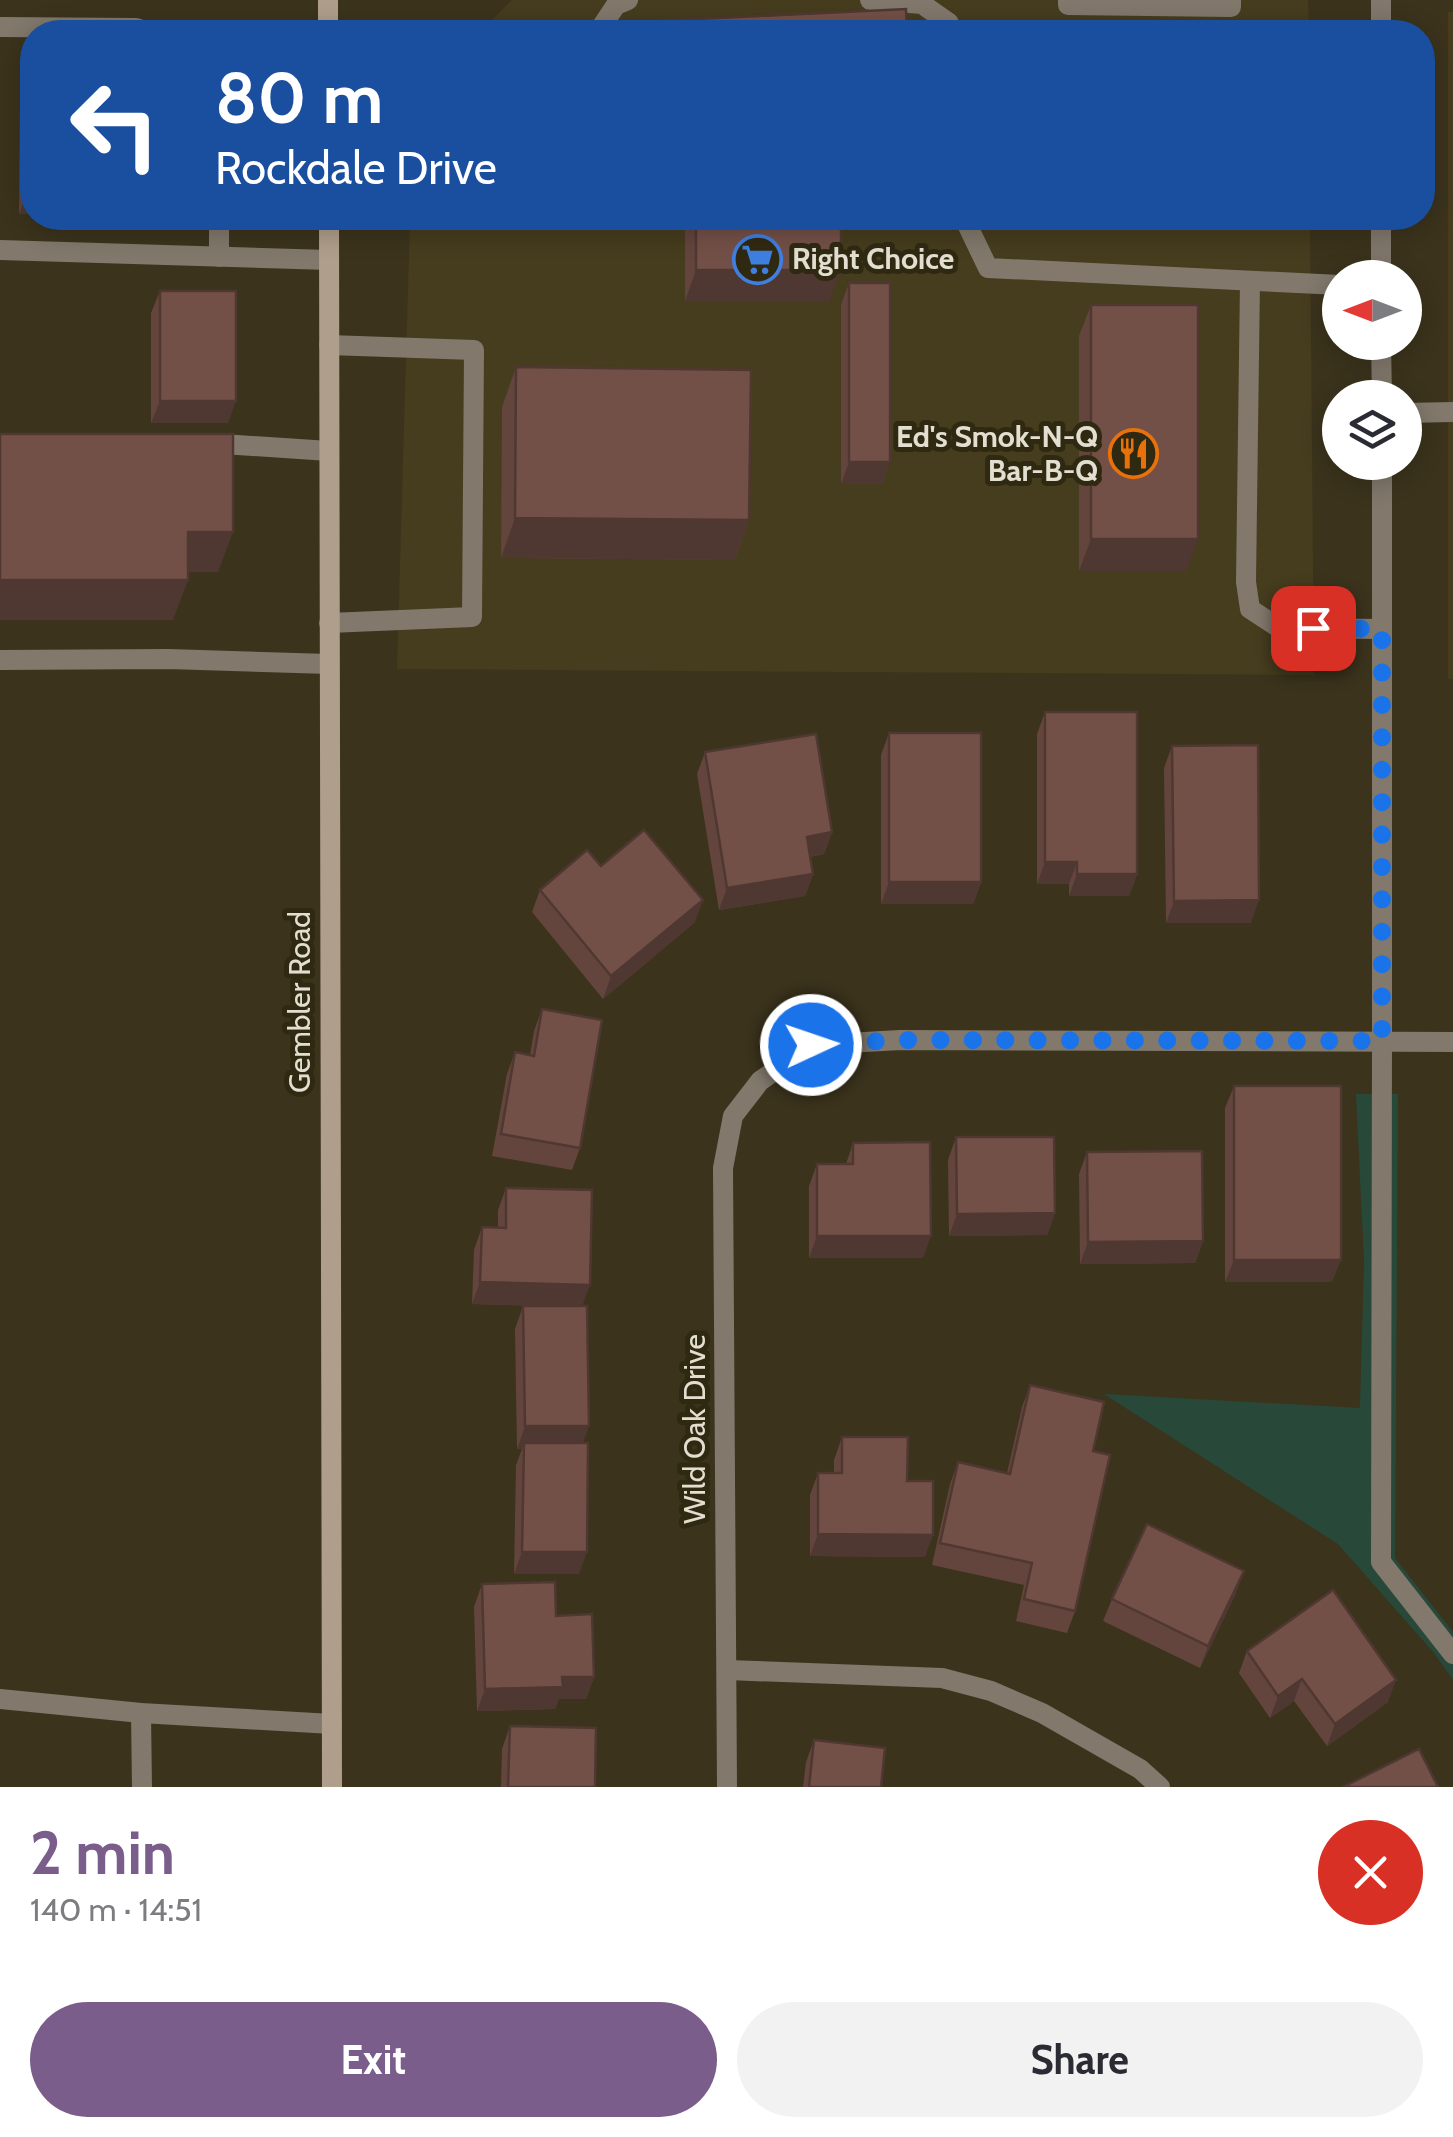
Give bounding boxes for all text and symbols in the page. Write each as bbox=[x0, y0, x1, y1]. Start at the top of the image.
text: 80 m bbox=[215, 55, 383, 141]
icon: left bbox=[50, 60, 180, 190]
text: Rockdale Drive bbox=[215, 141, 497, 195]
supermarket icon: Right Choice bbox=[731, 233, 783, 285]
place label: Right Choice bbox=[792, 240, 954, 277]
north arrow bbox=[1322, 260, 1422, 360]
map controls bbox=[1322, 260, 1422, 480]
button: layers bbox=[1322, 380, 1422, 480]
place label: Ed's Smok-N-Q Bar-B-Q bbox=[896, 418, 1098, 489]
restaurant icon: Ed's Smok-N-Q Bar-B-Q bbox=[1107, 428, 1159, 480]
pin bbox=[1271, 586, 1356, 671]
icon: arrive bbox=[1286, 601, 1341, 656]
street label: Gembler Road bbox=[281, 911, 318, 1093]
position arrow bbox=[759, 993, 863, 1097]
street label: Wild Oak Drive bbox=[676, 1334, 713, 1524]
text: 2 min bbox=[30, 1816, 175, 1889]
button: close bbox=[1318, 1820, 1423, 1925]
text: 140 m · 14:51 bbox=[30, 1890, 202, 1929]
button: Exit bbox=[30, 2002, 717, 2117]
button: Share bbox=[737, 2002, 1423, 2117]

